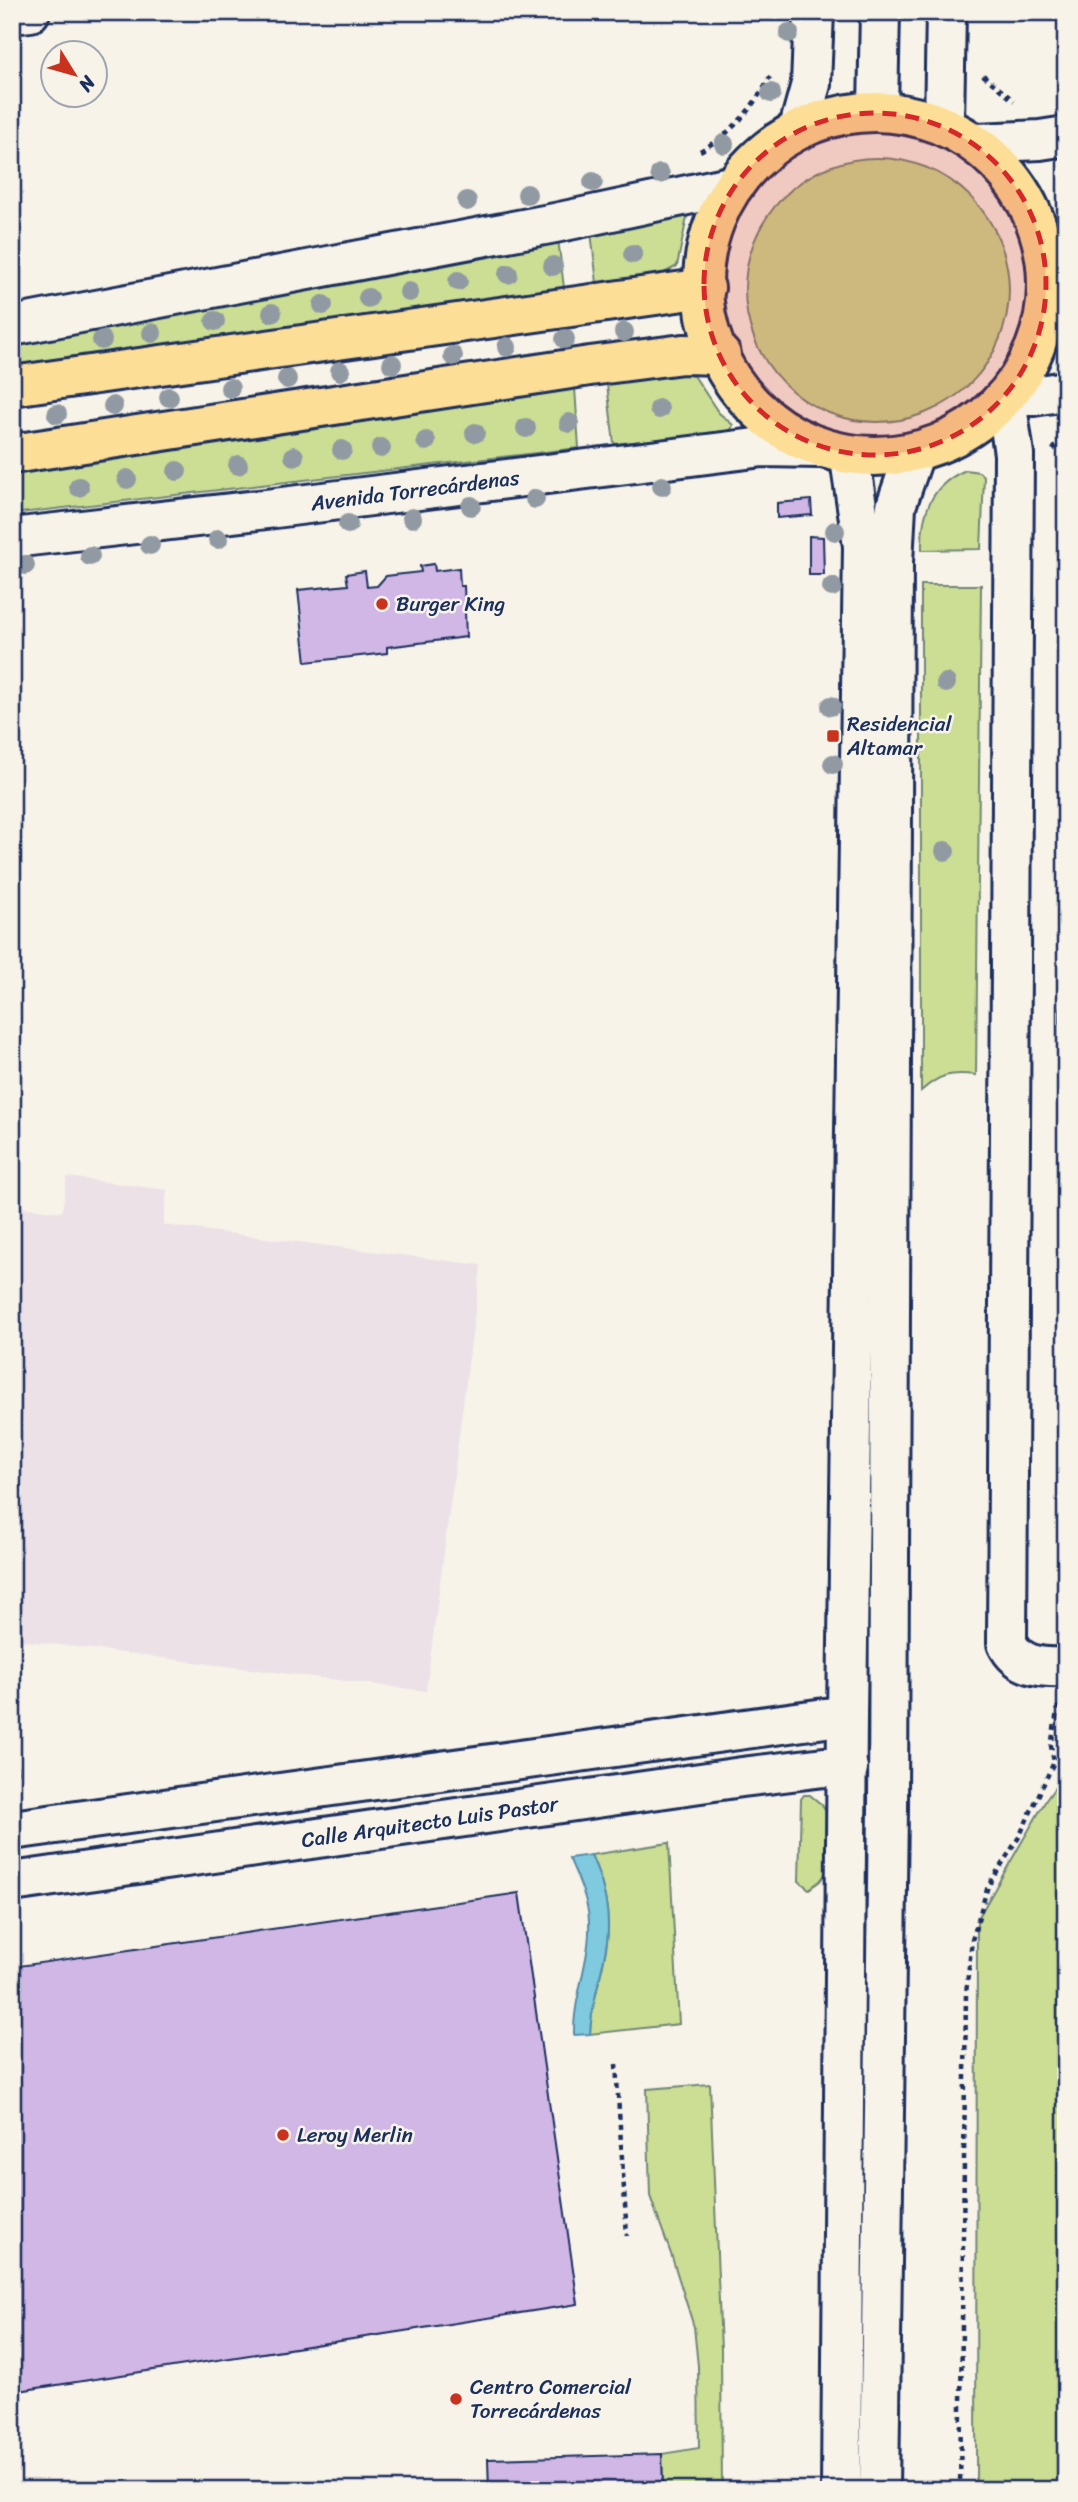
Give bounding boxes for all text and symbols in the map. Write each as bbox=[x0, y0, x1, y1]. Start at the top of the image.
north arrow bbox=[38, 38, 108, 108]
text: N bbox=[70, 68, 105, 100]
street label: Avenida Torrecárdenas bbox=[308, 459, 522, 522]
place label: Burger King bbox=[396, 585, 505, 623]
marker: Burger King bbox=[374, 596, 390, 612]
place label: Residencial Altamar bbox=[846, 705, 952, 767]
marker: Residencial Altamar bbox=[825, 728, 841, 744]
street label: Calle Arquitecto Luis Pastor bbox=[299, 1784, 562, 1859]
place label: Leroy Merlin bbox=[297, 2116, 413, 2154]
marker: Leroy Merlin bbox=[275, 2127, 291, 2143]
place label: Centro Comercial Torrecárdenas bbox=[470, 2368, 632, 2430]
marker: Centro Comercial Torrecárdenas bbox=[448, 2391, 464, 2407]

